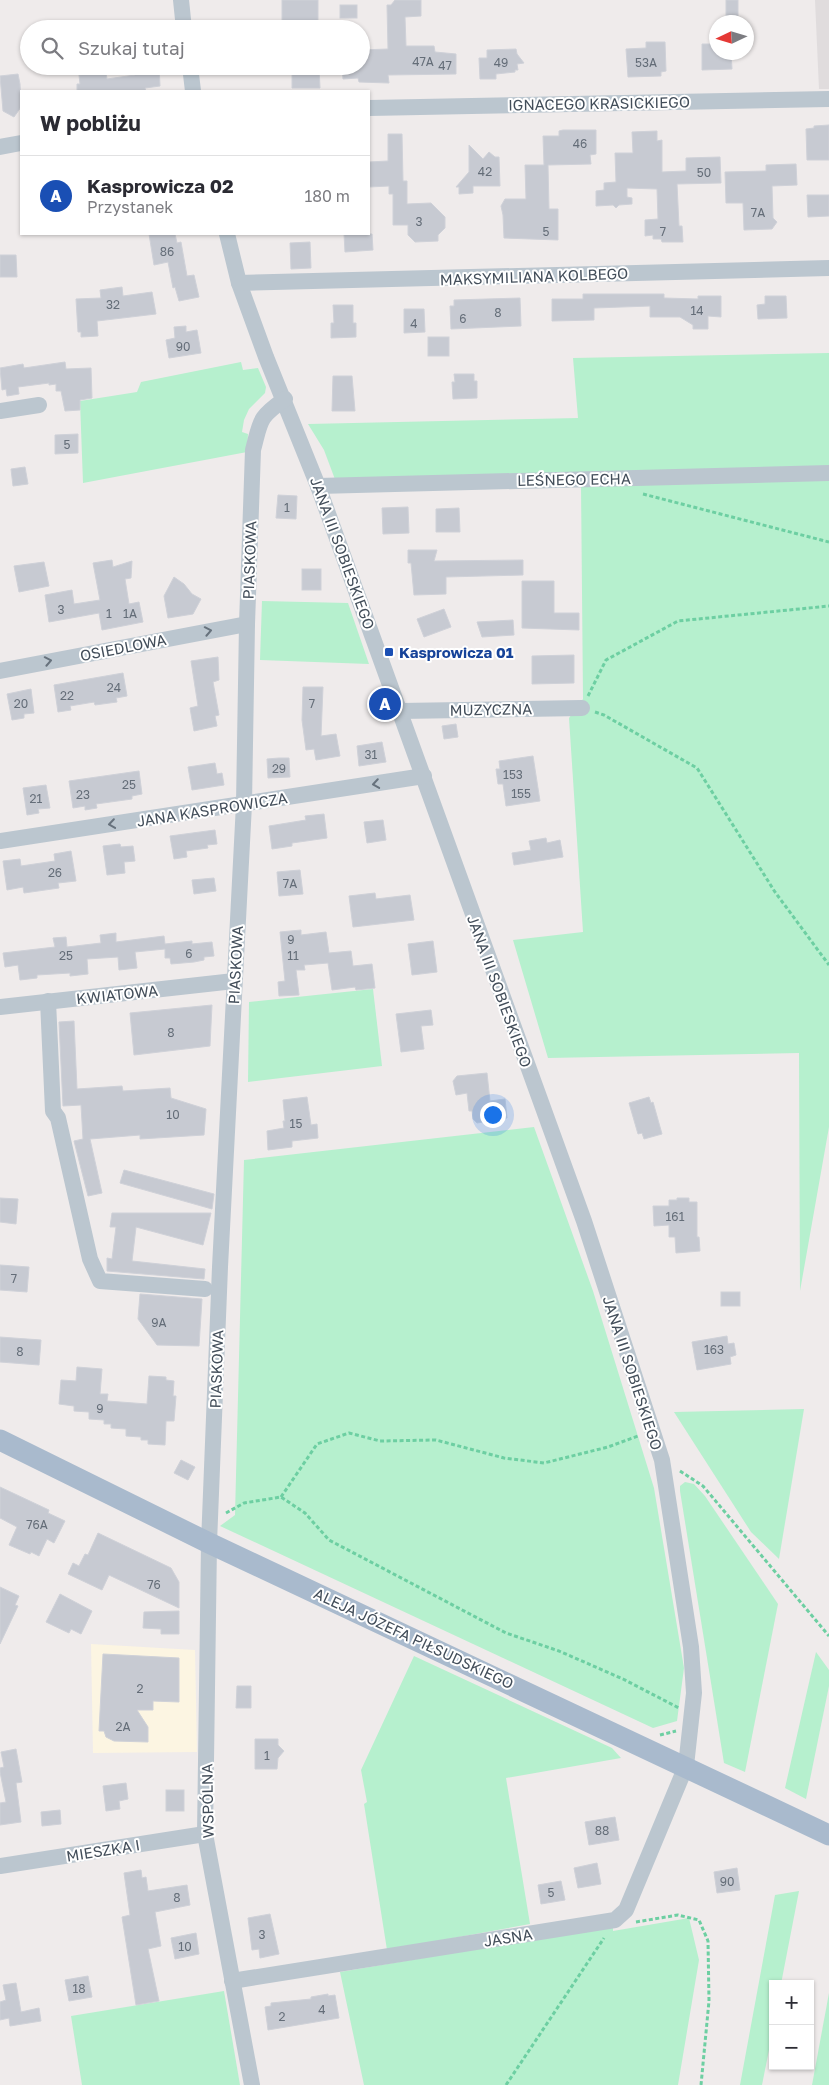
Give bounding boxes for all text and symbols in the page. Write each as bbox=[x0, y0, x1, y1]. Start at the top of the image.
north arrow bbox=[709, 15, 754, 60]
search box bbox=[20, 20, 370, 75]
icon: search bbox=[38, 34, 66, 62]
text: Szukaj tutaj bbox=[78, 36, 185, 59]
house number: 47A bbox=[412, 54, 434, 69]
house number: 49 bbox=[494, 55, 508, 70]
house number: 53A bbox=[635, 55, 657, 70]
house number: 47 bbox=[438, 58, 452, 73]
street label: IGNACEGO KRASICKIEGO bbox=[508, 92, 690, 114]
text: W pobliżu bbox=[40, 110, 141, 136]
house number: 46 bbox=[573, 136, 587, 151]
house number: 42 bbox=[478, 164, 492, 179]
house number: 50 bbox=[697, 165, 711, 180]
text: Kasprowicza 02 bbox=[87, 174, 234, 197]
text: A bbox=[50, 186, 62, 206]
text: 180 m bbox=[304, 186, 350, 206]
text: Przystanek bbox=[87, 197, 173, 217]
house number: 7A bbox=[751, 205, 765, 220]
house number: 3 bbox=[415, 214, 423, 229]
house number: 5 bbox=[543, 224, 550, 239]
house number: 7 bbox=[660, 224, 666, 239]
house number: 86 bbox=[160, 244, 174, 259]
street label: MAKSYMILIANA KOLBEGO bbox=[439, 264, 629, 288]
house number: 32 bbox=[106, 297, 120, 312]
house number: 14 bbox=[690, 303, 704, 318]
house number: 8 bbox=[494, 305, 502, 320]
house number: 6 bbox=[459, 311, 467, 326]
house number: 4 bbox=[410, 316, 418, 331]
house number: 90 bbox=[176, 339, 190, 354]
house number: 5 bbox=[64, 437, 71, 452]
street label: LEŚNEGO ECHA bbox=[517, 469, 631, 489]
street label: JANA III SOBIESKIEGO bbox=[307, 474, 379, 632]
house number: 1 bbox=[284, 500, 290, 515]
street label: PIASKOWA bbox=[239, 520, 259, 600]
house number: 3 bbox=[57, 602, 65, 617]
house number: 1 bbox=[106, 606, 112, 621]
house number: 1A bbox=[123, 606, 137, 621]
one-way arrow bbox=[203, 627, 212, 637]
street label: OSIEDLOWA bbox=[78, 630, 168, 664]
place label: Kasprowicza 01 bbox=[399, 643, 514, 661]
marker: Kasprowicza 01 bbox=[383, 646, 395, 658]
one-way arrow bbox=[44, 657, 52, 667]
house number: 24 bbox=[107, 680, 121, 695]
pin: A bbox=[369, 685, 401, 723]
house number: 22 bbox=[60, 688, 74, 703]
house number: 20 bbox=[14, 696, 28, 711]
house number: 7 bbox=[309, 696, 315, 711]
street label: MUZYCZNA bbox=[450, 699, 532, 719]
house number: 31 bbox=[365, 747, 378, 762]
house number: 29 bbox=[272, 761, 286, 776]
house number: 153 bbox=[503, 767, 523, 782]
house number: 25 bbox=[122, 777, 136, 792]
one-way arrow bbox=[372, 778, 380, 788]
house number: 155 bbox=[511, 786, 531, 801]
house number: 23 bbox=[76, 787, 90, 802]
street label: JANA KASPROWICZA bbox=[135, 788, 289, 830]
house number: 21 bbox=[30, 791, 43, 806]
one-way arrow bbox=[107, 818, 115, 829]
house number: 26 bbox=[48, 865, 62, 880]
house number: 7A bbox=[283, 876, 297, 891]
street label: JANA III SOBIESKIEGO bbox=[464, 912, 536, 1070]
street label: PIASKOWA bbox=[224, 925, 246, 1005]
house number: 9 bbox=[287, 932, 295, 947]
house number: 6 bbox=[185, 946, 193, 961]
house number: 25 bbox=[59, 948, 73, 963]
house number: 11 bbox=[287, 948, 299, 963]
street label: KWIATOWA bbox=[75, 981, 159, 1007]
house number: 8 bbox=[167, 1025, 175, 1040]
your location bbox=[480, 1102, 506, 1128]
house number: 10 bbox=[166, 1107, 180, 1122]
house number: 15 bbox=[290, 1116, 302, 1131]
house number: 161 bbox=[666, 1209, 685, 1224]
house number: 7 bbox=[11, 1271, 17, 1286]
street label: JANA III SOBIESKIEGO bbox=[600, 1294, 666, 1452]
house number: 9A bbox=[151, 1315, 167, 1330]
street label: PIASKOWA bbox=[206, 1329, 226, 1409]
house number: 163 bbox=[704, 1342, 724, 1357]
house number: 8 bbox=[16, 1344, 24, 1359]
house number: 9 bbox=[96, 1401, 104, 1416]
house number: 76A bbox=[26, 1517, 48, 1532]
house number: 76 bbox=[147, 1577, 161, 1592]
street label: ALEJA JÓZEFA PIŁSUDSKIEGO bbox=[311, 1584, 517, 1692]
house number: 2 bbox=[137, 1681, 144, 1696]
house number: 2A bbox=[115, 1719, 131, 1734]
house number: 1 bbox=[264, 1748, 270, 1763]
street label: WSPÓLNA bbox=[197, 1763, 217, 1839]
house number: 88 bbox=[595, 1823, 609, 1838]
street label: MIESZKA I bbox=[65, 1835, 141, 1865]
house number: 90 bbox=[720, 1874, 734, 1889]
house number: 5 bbox=[548, 1885, 555, 1900]
house number: 8 bbox=[173, 1890, 181, 1905]
street label: JASNA bbox=[482, 1924, 534, 1950]
house number: 3 bbox=[258, 1927, 266, 1942]
house number: 10 bbox=[178, 1939, 192, 1954]
map controls bbox=[769, 1980, 814, 2070]
button: + bbox=[769, 1980, 814, 2025]
house number: 18 bbox=[72, 1981, 86, 1996]
house number: 4 bbox=[318, 2002, 326, 2017]
house number: 2 bbox=[279, 2009, 286, 2024]
button: − bbox=[769, 2025, 814, 2070]

